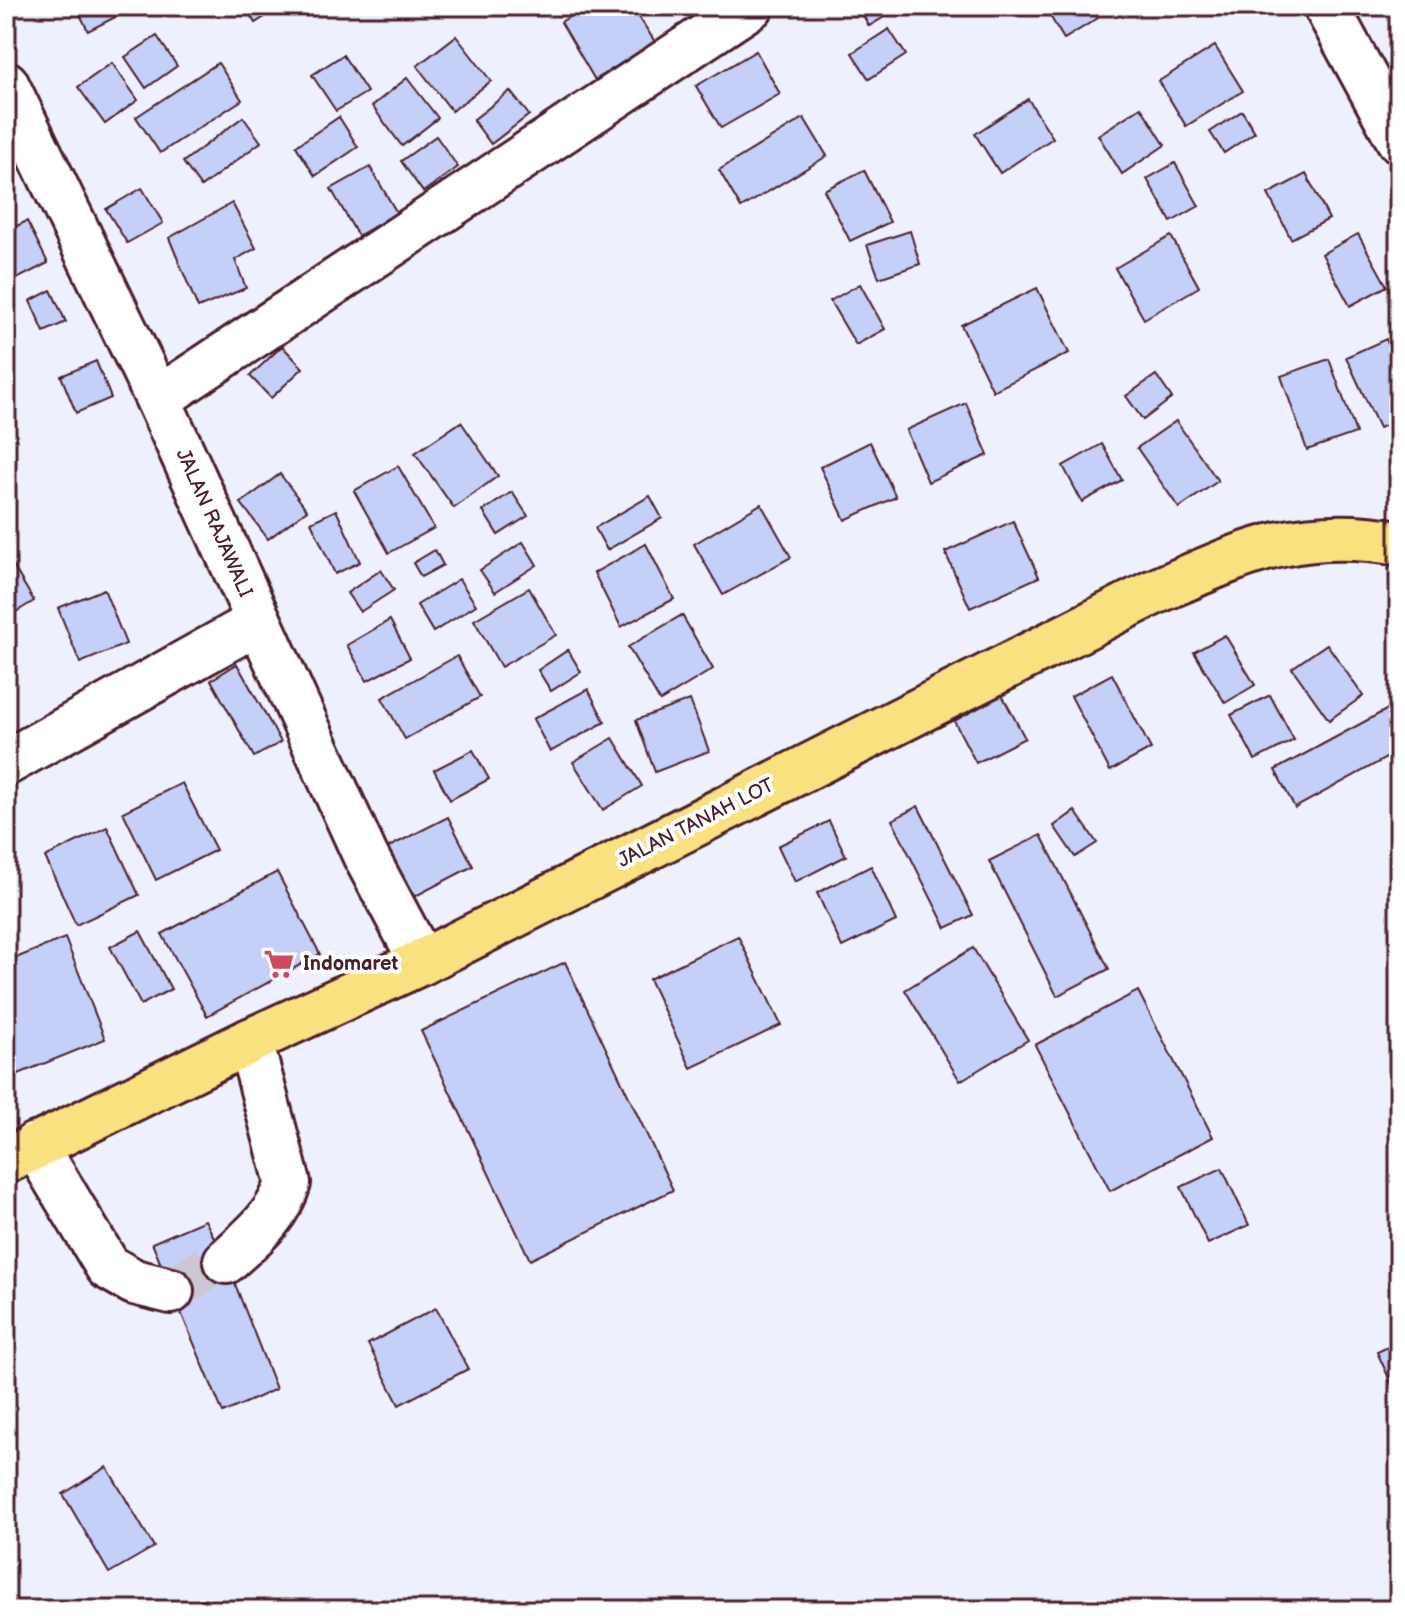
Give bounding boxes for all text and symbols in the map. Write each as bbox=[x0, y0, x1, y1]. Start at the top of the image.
street label: JALAN RAJAWALI bbox=[171, 445, 257, 601]
street label: JALAN TANAH LOT bbox=[614, 773, 778, 873]
supermarket icon: Indomaret bbox=[262, 947, 296, 981]
place label: Indomaret bbox=[303, 952, 399, 976]

